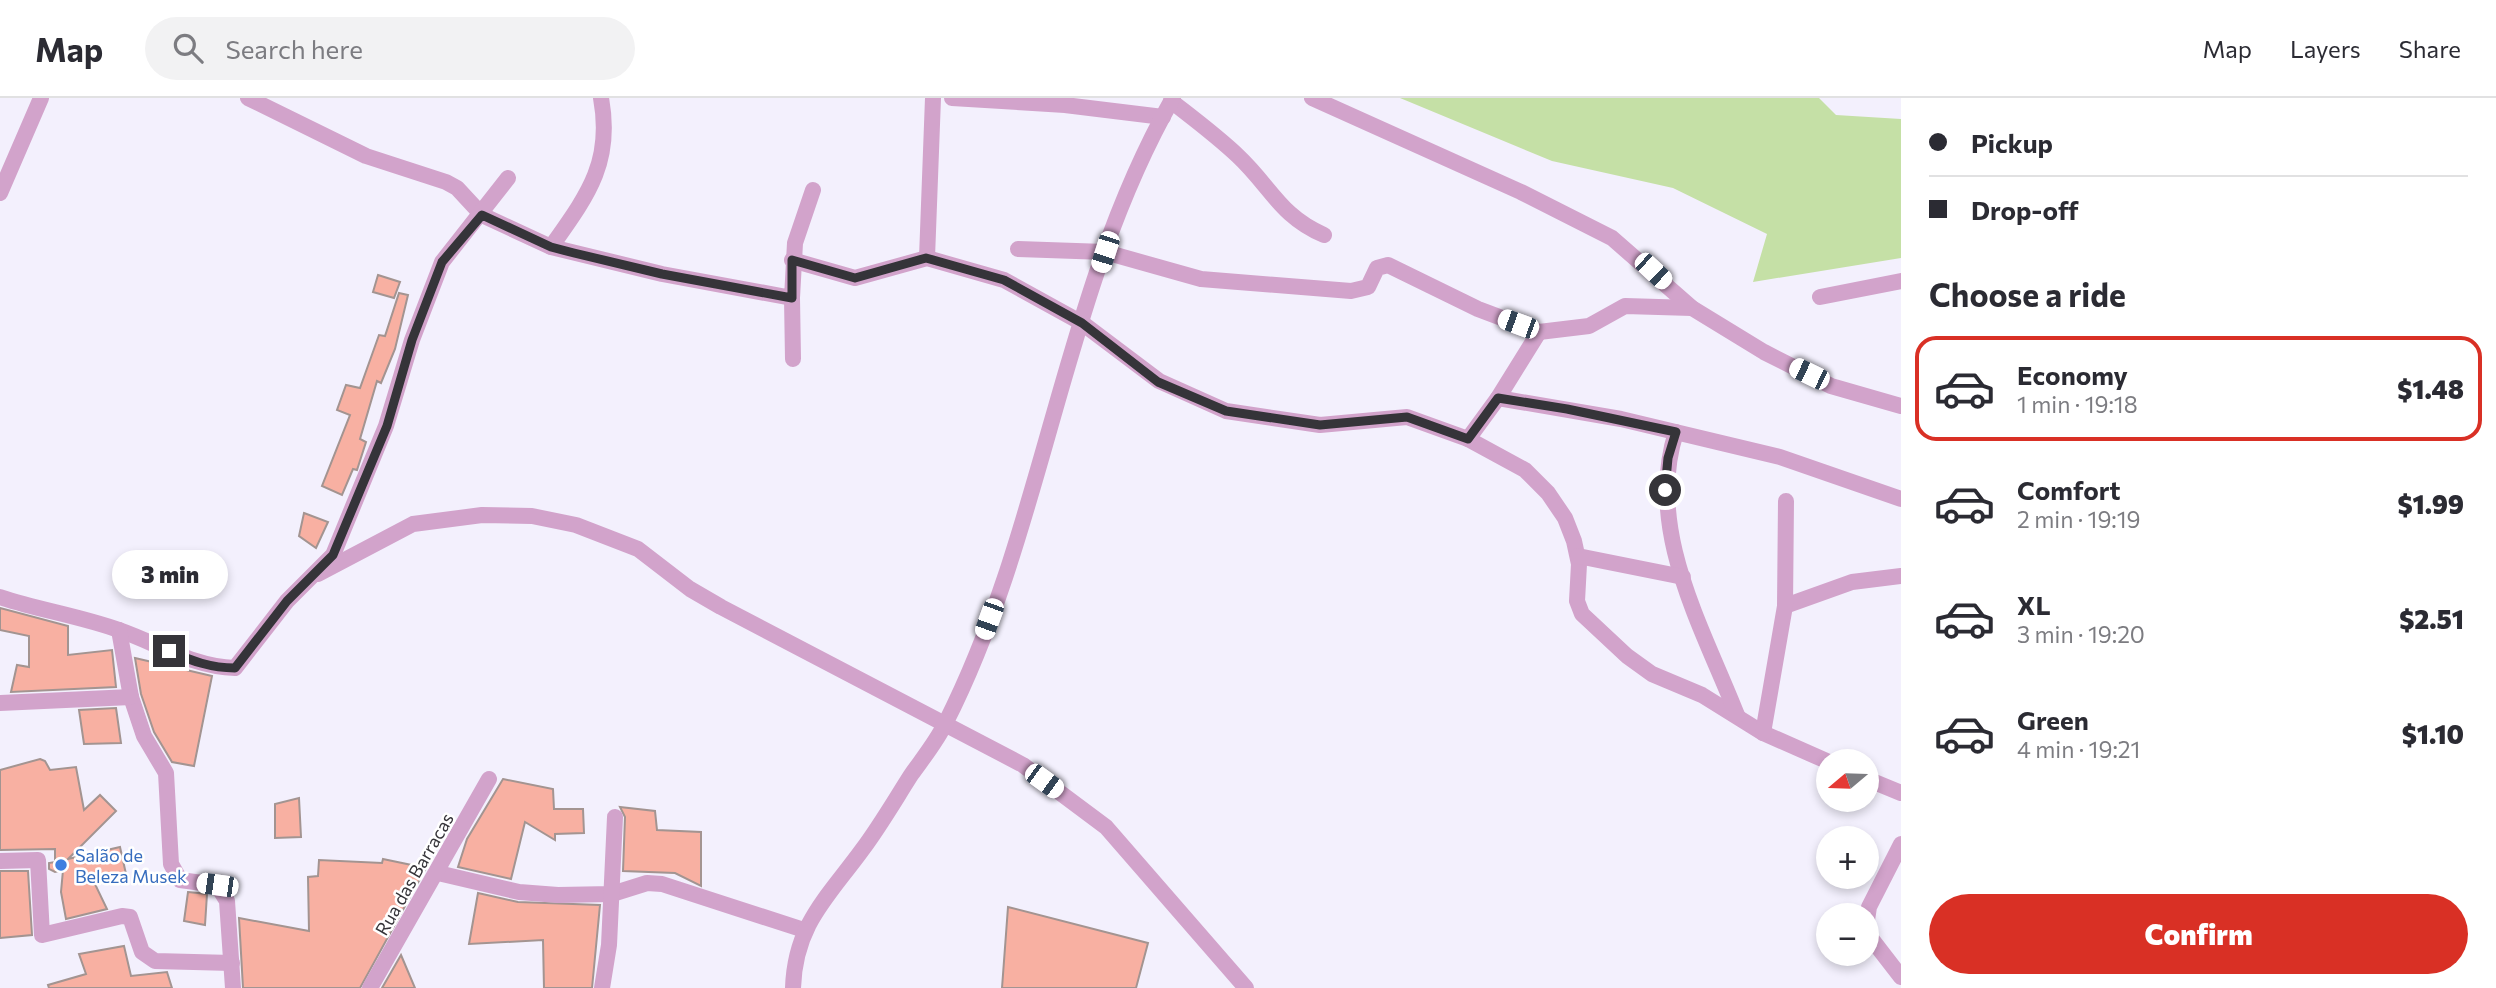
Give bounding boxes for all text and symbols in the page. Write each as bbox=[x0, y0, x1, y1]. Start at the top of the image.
search box bbox=[145, 17, 635, 80]
text: Map bbox=[35, 28, 103, 69]
icon: search bbox=[169, 29, 207, 67]
text: Search here bbox=[225, 33, 363, 64]
text: Map bbox=[2203, 34, 2252, 63]
text: Layers bbox=[2290, 34, 2361, 63]
text: Share bbox=[2399, 34, 2461, 63]
text: Pickup bbox=[1971, 127, 2053, 158]
text: Drop-off bbox=[1971, 194, 2078, 225]
car bbox=[1089, 229, 1122, 275]
car bbox=[1631, 249, 1676, 293]
text: Choose a ride bbox=[1929, 274, 2126, 314]
car bbox=[1495, 307, 1542, 341]
car bbox=[1786, 355, 1833, 393]
icon: car bbox=[1933, 357, 1996, 420]
text: Economy bbox=[2017, 359, 2128, 390]
text: $1.48 bbox=[2397, 373, 2464, 404]
text: 1 min · 19:18 bbox=[2017, 390, 2138, 418]
icon: car bbox=[1933, 472, 1996, 535]
route start bbox=[1649, 474, 1681, 506]
text: Comfort bbox=[2017, 474, 2120, 505]
text: $1.99 bbox=[2397, 488, 2464, 519]
text: 2 min · 19:19 bbox=[2017, 505, 2141, 533]
callout: 3 min bbox=[111, 550, 227, 598]
text: 3 min bbox=[141, 560, 199, 588]
icon: car bbox=[1933, 587, 1996, 650]
text: XL bbox=[2017, 589, 2051, 620]
car bbox=[972, 596, 1007, 642]
text: $2.51 bbox=[2399, 603, 2464, 634]
text: 3 min · 19:20 bbox=[2017, 620, 2145, 648]
route end bbox=[153, 635, 185, 667]
icon: car bbox=[1933, 702, 1996, 765]
text: Green bbox=[2017, 704, 2089, 735]
text: $1.10 bbox=[2402, 718, 2464, 749]
text: 4 min · 19:21 bbox=[2017, 735, 2140, 763]
north arrow bbox=[1816, 749, 1880, 812]
map controls bbox=[1816, 749, 1879, 966]
car bbox=[1021, 760, 1068, 802]
street label: Rua das Barracas bbox=[370, 809, 458, 939]
button: + bbox=[1816, 826, 1879, 889]
place label: Salão de Beleza Musek bbox=[75, 844, 187, 887]
marker: Salão de Beleza Musek bbox=[53, 857, 69, 873]
car bbox=[195, 872, 240, 898]
button: Confirm bbox=[1929, 894, 2468, 974]
button: − bbox=[1816, 903, 1879, 966]

